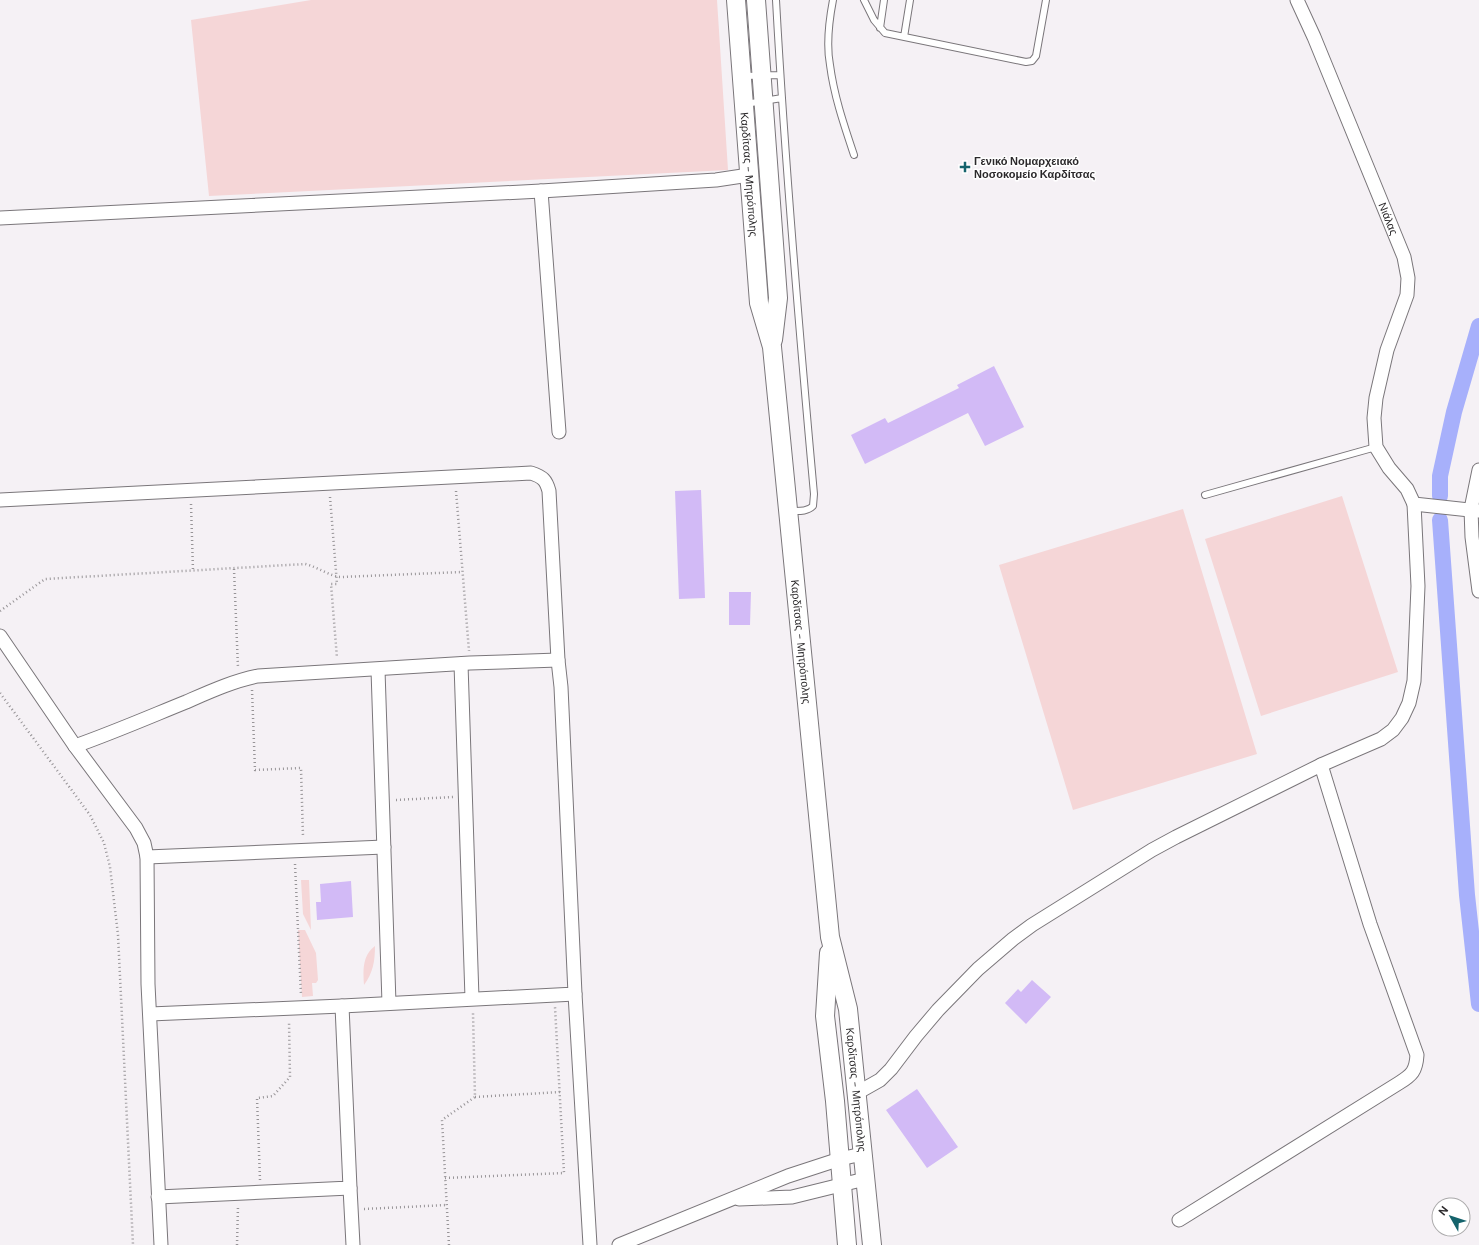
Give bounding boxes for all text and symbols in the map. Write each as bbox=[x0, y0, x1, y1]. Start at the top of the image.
street label: Καρδίτσας - Μητρόπολης bbox=[738, 112, 761, 237]
place label: Γενικό Νομαρχειακό Νοσοκομείο Καρδίτσας bbox=[974, 154, 1096, 181]
marker: Γενικό Νομαρχειακό Νοσοκομείο Καρδίτσας bbox=[959, 161, 971, 173]
street label: Νιάλας bbox=[1375, 200, 1401, 237]
street label: Καρδίτσας - Μητρόπολης bbox=[788, 579, 814, 705]
street label: Καρδίτσας - Μητρόπολης bbox=[843, 1027, 869, 1153]
north arrow bbox=[1431, 1197, 1471, 1237]
text: N bbox=[1435, 1203, 1451, 1218]

